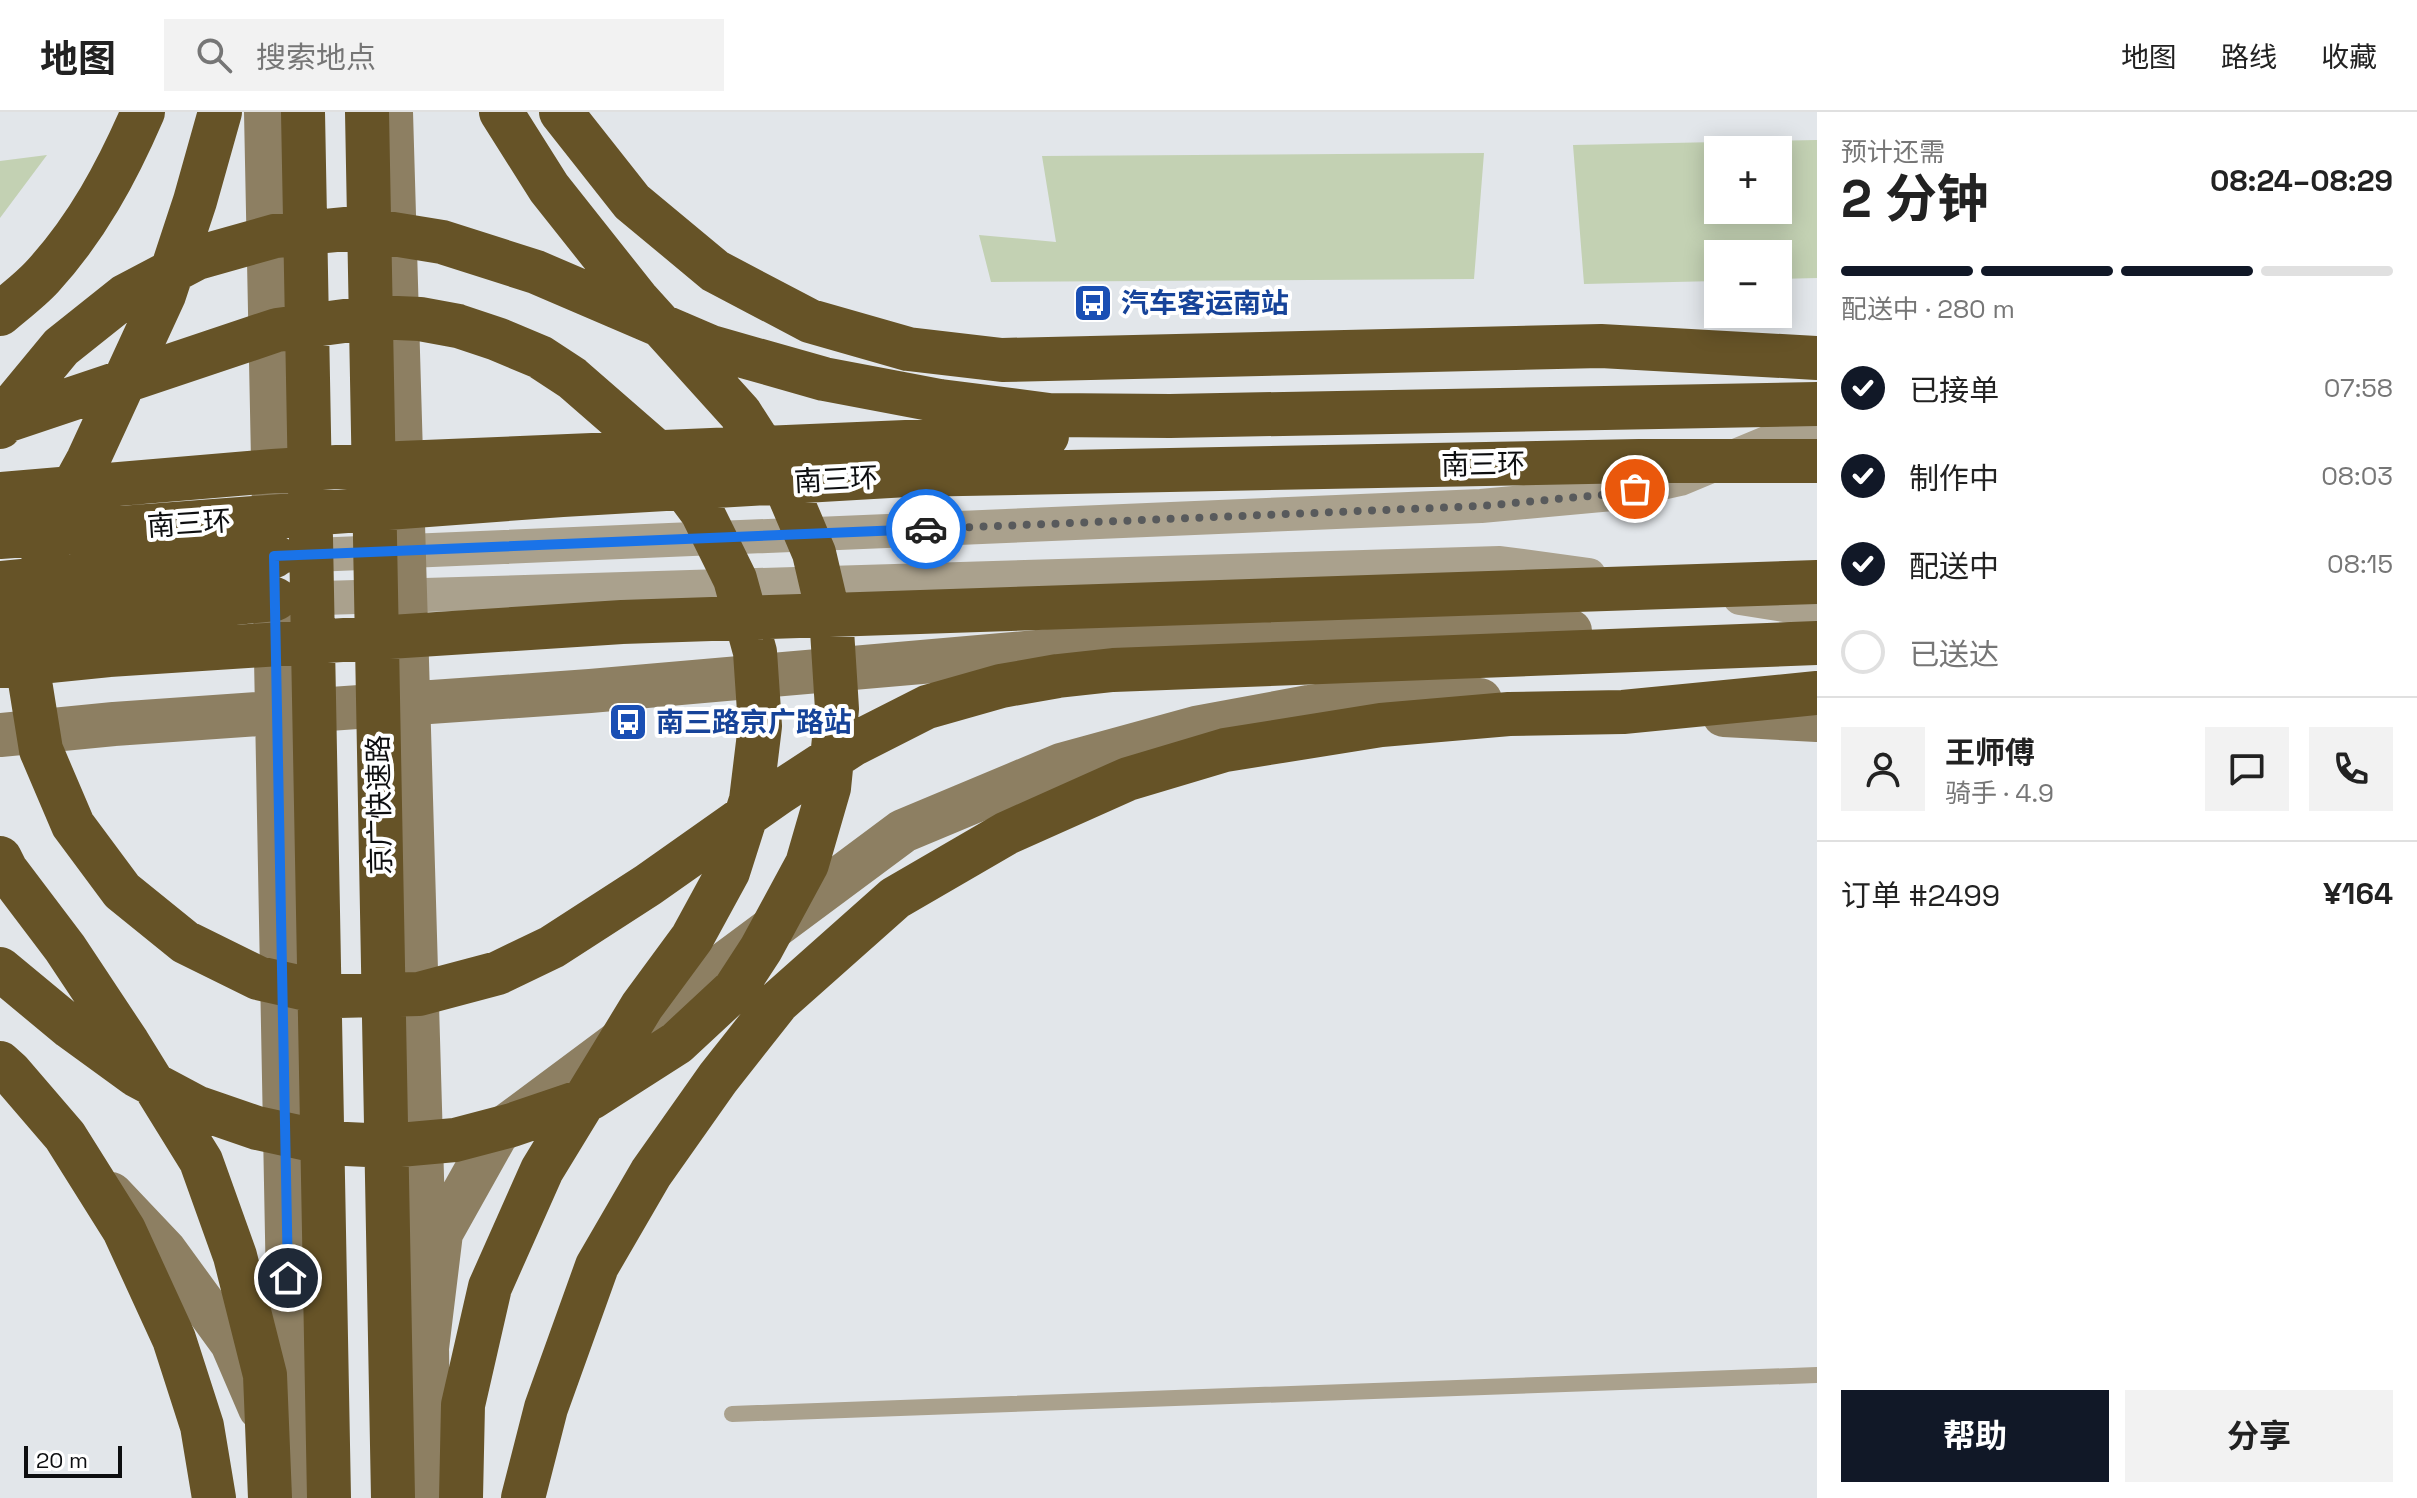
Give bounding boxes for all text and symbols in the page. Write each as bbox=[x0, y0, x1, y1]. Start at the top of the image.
search box bbox=[164, 19, 724, 91]
icon: search bbox=[192, 33, 236, 77]
text: 地图 bbox=[40, 35, 116, 83]
text: 搜索地点 bbox=[256, 38, 376, 77]
text: 地图 bbox=[2121, 39, 2177, 75]
text: 路线 bbox=[2221, 39, 2277, 75]
text: 收藏 bbox=[2321, 39, 2377, 75]
text: 预计还需 bbox=[1841, 135, 1945, 169]
map controls bbox=[1704, 136, 1792, 328]
button: + bbox=[1704, 136, 1792, 224]
text: 08:24–08:29 bbox=[2210, 161, 2393, 200]
text: 2 分钟 bbox=[1841, 166, 1989, 232]
button: − bbox=[1704, 240, 1792, 328]
bus stop icon: 汽车客运南站 bbox=[1072, 282, 1114, 324]
place label: 汽车客运南站 bbox=[1121, 285, 1289, 321]
text: 配送中 · 280 m bbox=[1841, 292, 2015, 326]
icon: check bbox=[1841, 366, 1885, 410]
text: 已接单 bbox=[1909, 371, 1999, 410]
text: 07:58 bbox=[2324, 371, 2393, 405]
street label: 南三环 bbox=[1441, 445, 1525, 483]
icon: check bbox=[1841, 454, 1885, 498]
pin bbox=[1601, 455, 1669, 523]
street label: 南三环 bbox=[793, 459, 879, 499]
text: 制作中 bbox=[1909, 459, 1999, 498]
text: 08:03 bbox=[2321, 459, 2393, 493]
icon: bag bbox=[1613, 467, 1657, 511]
courier bbox=[886, 489, 966, 569]
street label: 南三环 bbox=[146, 502, 232, 544]
icon: car bbox=[904, 507, 948, 551]
icon: check bbox=[1841, 542, 1885, 586]
text: 配送中 bbox=[1909, 547, 1999, 586]
text: 08:15 bbox=[2327, 547, 2393, 581]
text: 已送达 bbox=[1909, 635, 1999, 674]
bus stop icon: 南三路京广路站 bbox=[607, 701, 649, 743]
place label: 南三路京广路站 bbox=[656, 704, 852, 740]
button: person bbox=[1841, 727, 1925, 811]
button: chat bbox=[2205, 727, 2289, 811]
button: phone bbox=[2309, 727, 2393, 811]
text: 王师傅 bbox=[1945, 733, 2035, 772]
street label: 京广快速路 bbox=[360, 735, 398, 875]
text: 骑手 · 4.9 bbox=[1945, 776, 2054, 810]
text: ¥164 bbox=[2323, 874, 2393, 913]
text: 订单 #2499 bbox=[1841, 876, 2000, 915]
pin bbox=[254, 1244, 322, 1312]
icon: home bbox=[266, 1256, 310, 1300]
button: 帮助 bbox=[1841, 1390, 2109, 1482]
button: 分享 bbox=[2125, 1390, 2393, 1482]
scale bar bbox=[24, 1442, 122, 1478]
text: 20 m bbox=[36, 1446, 88, 1474]

